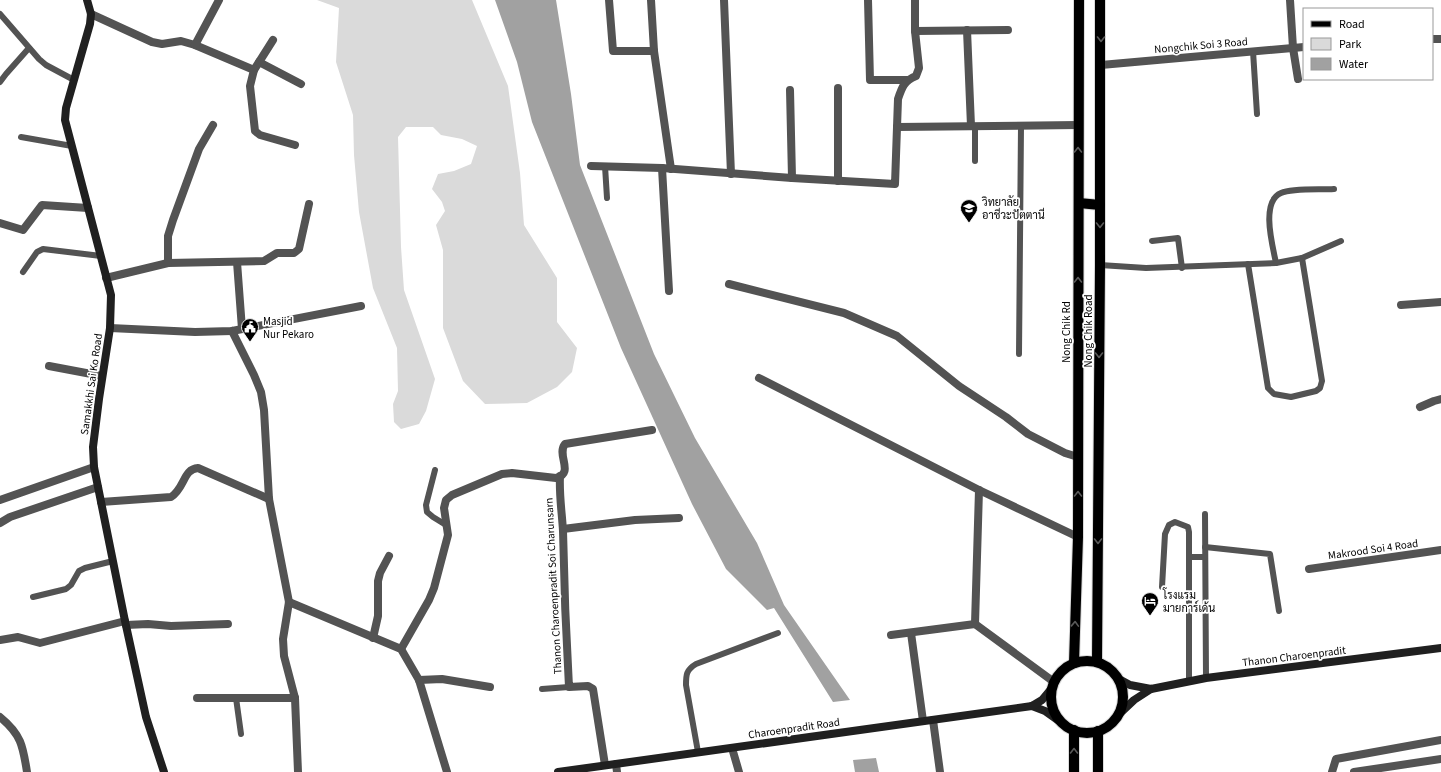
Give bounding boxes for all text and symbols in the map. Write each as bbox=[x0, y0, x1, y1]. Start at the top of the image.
legend bbox=[1303, 8, 1433, 80]
text: Road bbox=[1339, 16, 1365, 33]
street label: Nongchik Soi 3 Road bbox=[1154, 34, 1248, 57]
one-way arrow bbox=[1096, 36, 1105, 42]
text: Park bbox=[1339, 36, 1361, 53]
text: Water bbox=[1339, 56, 1369, 73]
one-way arrow bbox=[1074, 147, 1082, 153]
place label: วิทยาลัย อาชีวะปัตตานี bbox=[982, 195, 1045, 223]
school or university icon: วิทยาลัย อาชีวะปัตตานี bbox=[959, 198, 979, 223]
one-way arrow bbox=[1096, 222, 1104, 228]
one-way arrow bbox=[1074, 277, 1082, 283]
street label: Nong Chik Road bbox=[1081, 294, 1096, 368]
street label: Nong Chik Rd bbox=[1059, 301, 1074, 363]
place label: Masjid Nur Pekaro bbox=[263, 314, 314, 342]
public building icon: Masjid Nur Pekaro bbox=[240, 317, 260, 342]
street label: Samakkhi Sai Ko Road bbox=[77, 332, 106, 436]
one-way arrow bbox=[1095, 352, 1103, 358]
one-way arrow bbox=[1074, 491, 1082, 497]
street label: Thanon Charoenpradit Soi Charunsarn bbox=[541, 497, 566, 675]
street label: Makrood Soi 4 Road bbox=[1327, 536, 1419, 563]
one-way arrow bbox=[1094, 538, 1102, 544]
place label: โรงแรม มายการ์เด้น bbox=[1162, 587, 1215, 616]
hotel icon: โรงแรม มายการ์เด้น bbox=[1140, 591, 1160, 616]
one-way arrow bbox=[1071, 621, 1080, 627]
street label: Thanon Charoenpradit bbox=[1241, 643, 1347, 670]
street label: Charoenpradit Road bbox=[747, 715, 841, 742]
one-way arrow bbox=[1070, 748, 1078, 754]

